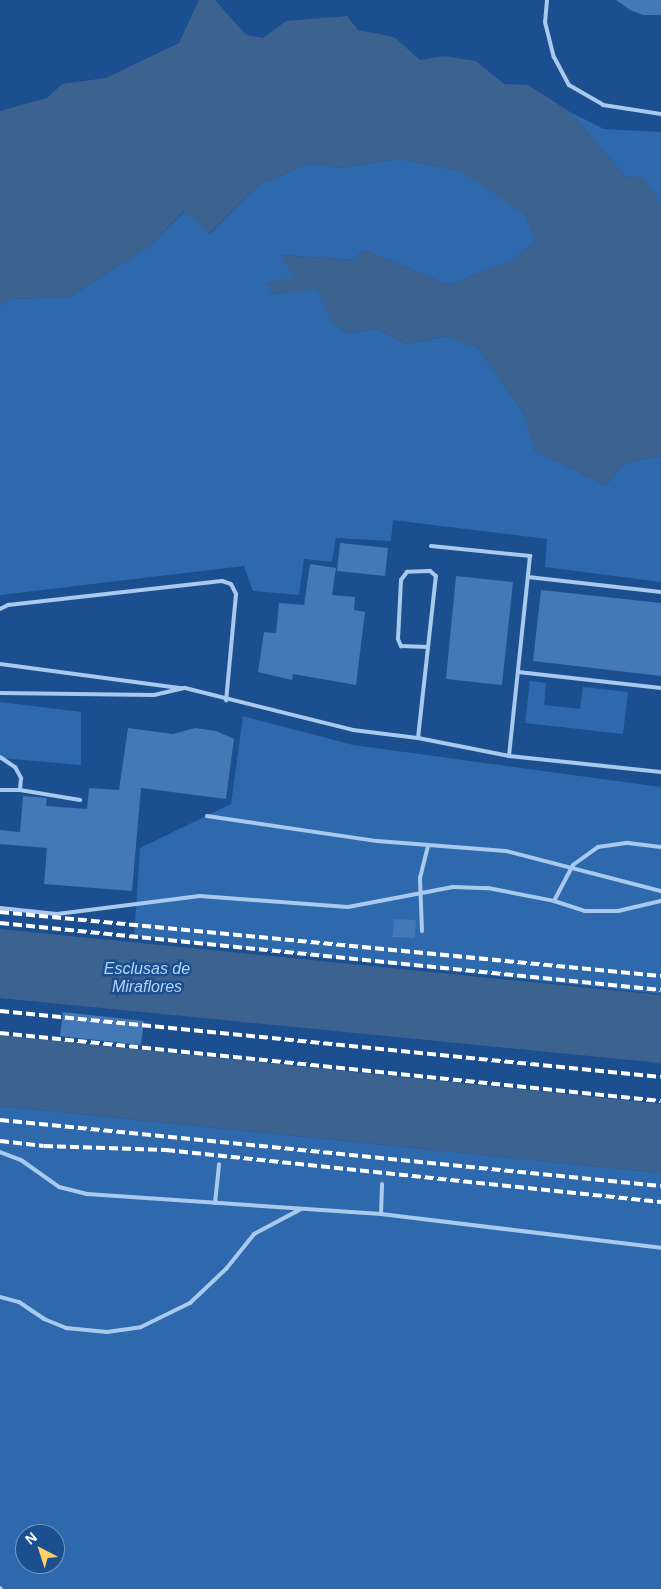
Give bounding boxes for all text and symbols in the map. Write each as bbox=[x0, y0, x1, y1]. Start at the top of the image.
water label: Esclusas de Miraflores bbox=[104, 959, 190, 997]
north arrow bbox=[15, 1524, 65, 1574]
text: N bbox=[22, 1529, 40, 1548]

